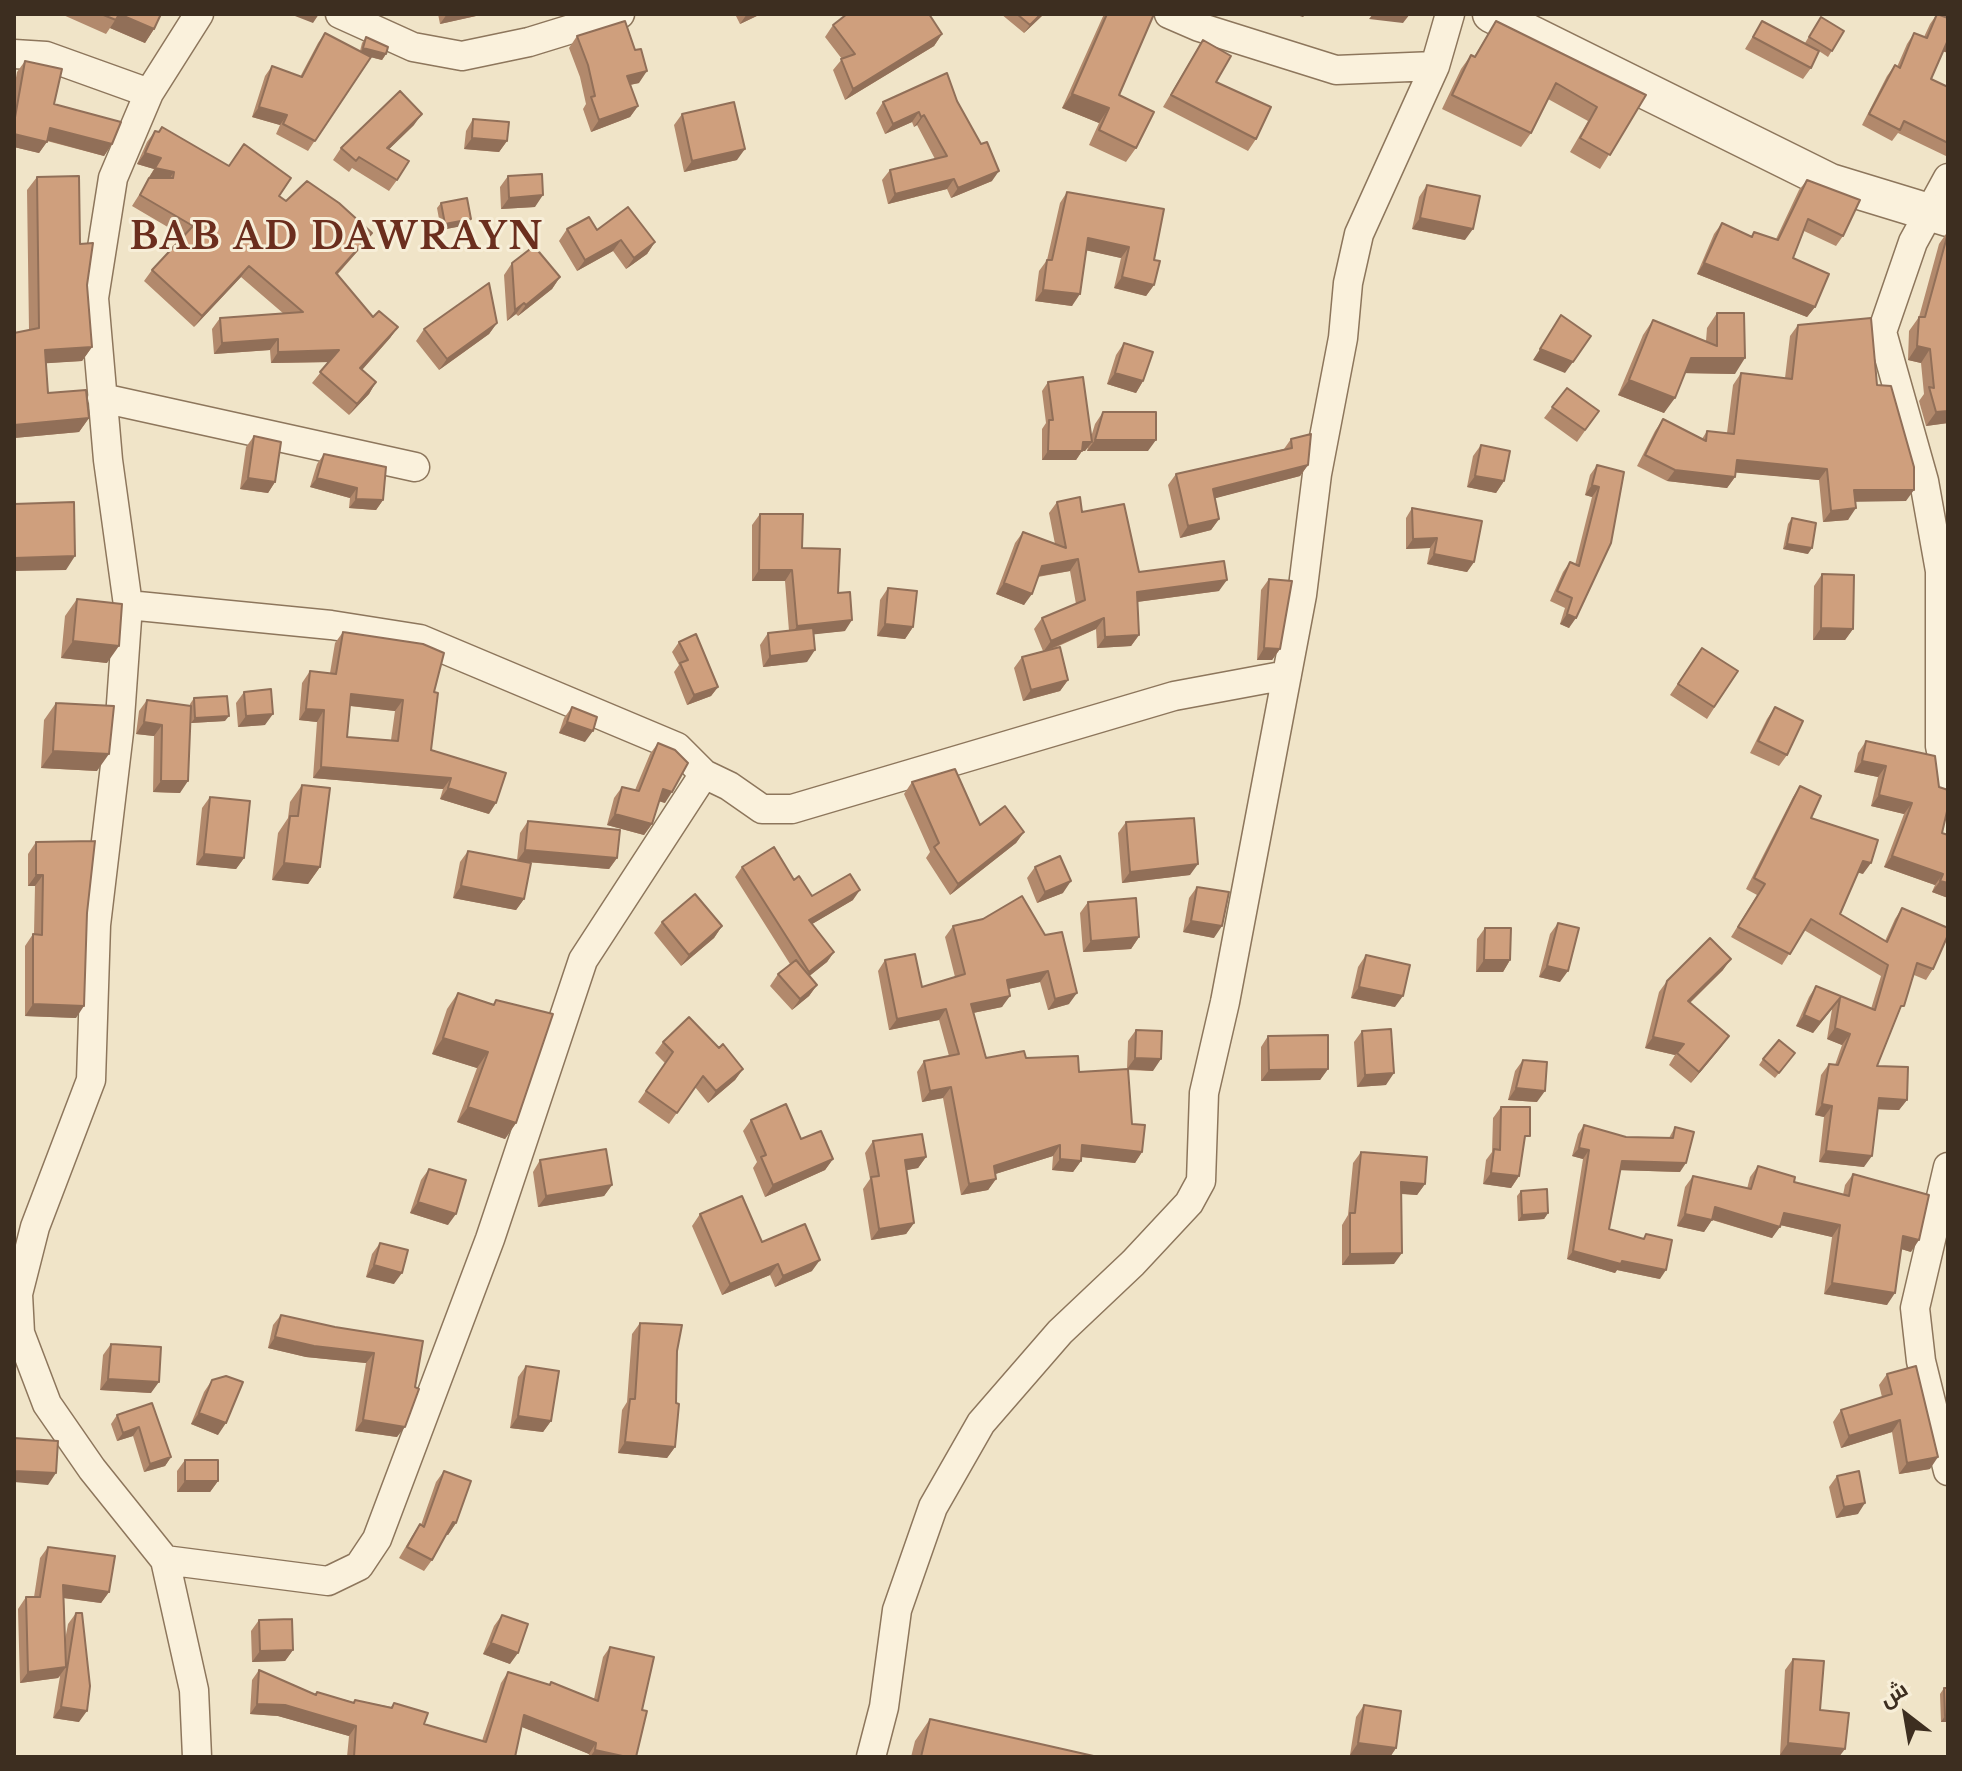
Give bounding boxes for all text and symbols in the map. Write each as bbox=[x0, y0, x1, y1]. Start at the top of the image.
district label: BAB AD DAWRAYN bbox=[130, 217, 544, 261]
north arrow bbox=[1866, 1675, 1946, 1755]
text: ش bbox=[1874, 1675, 1912, 1713]

